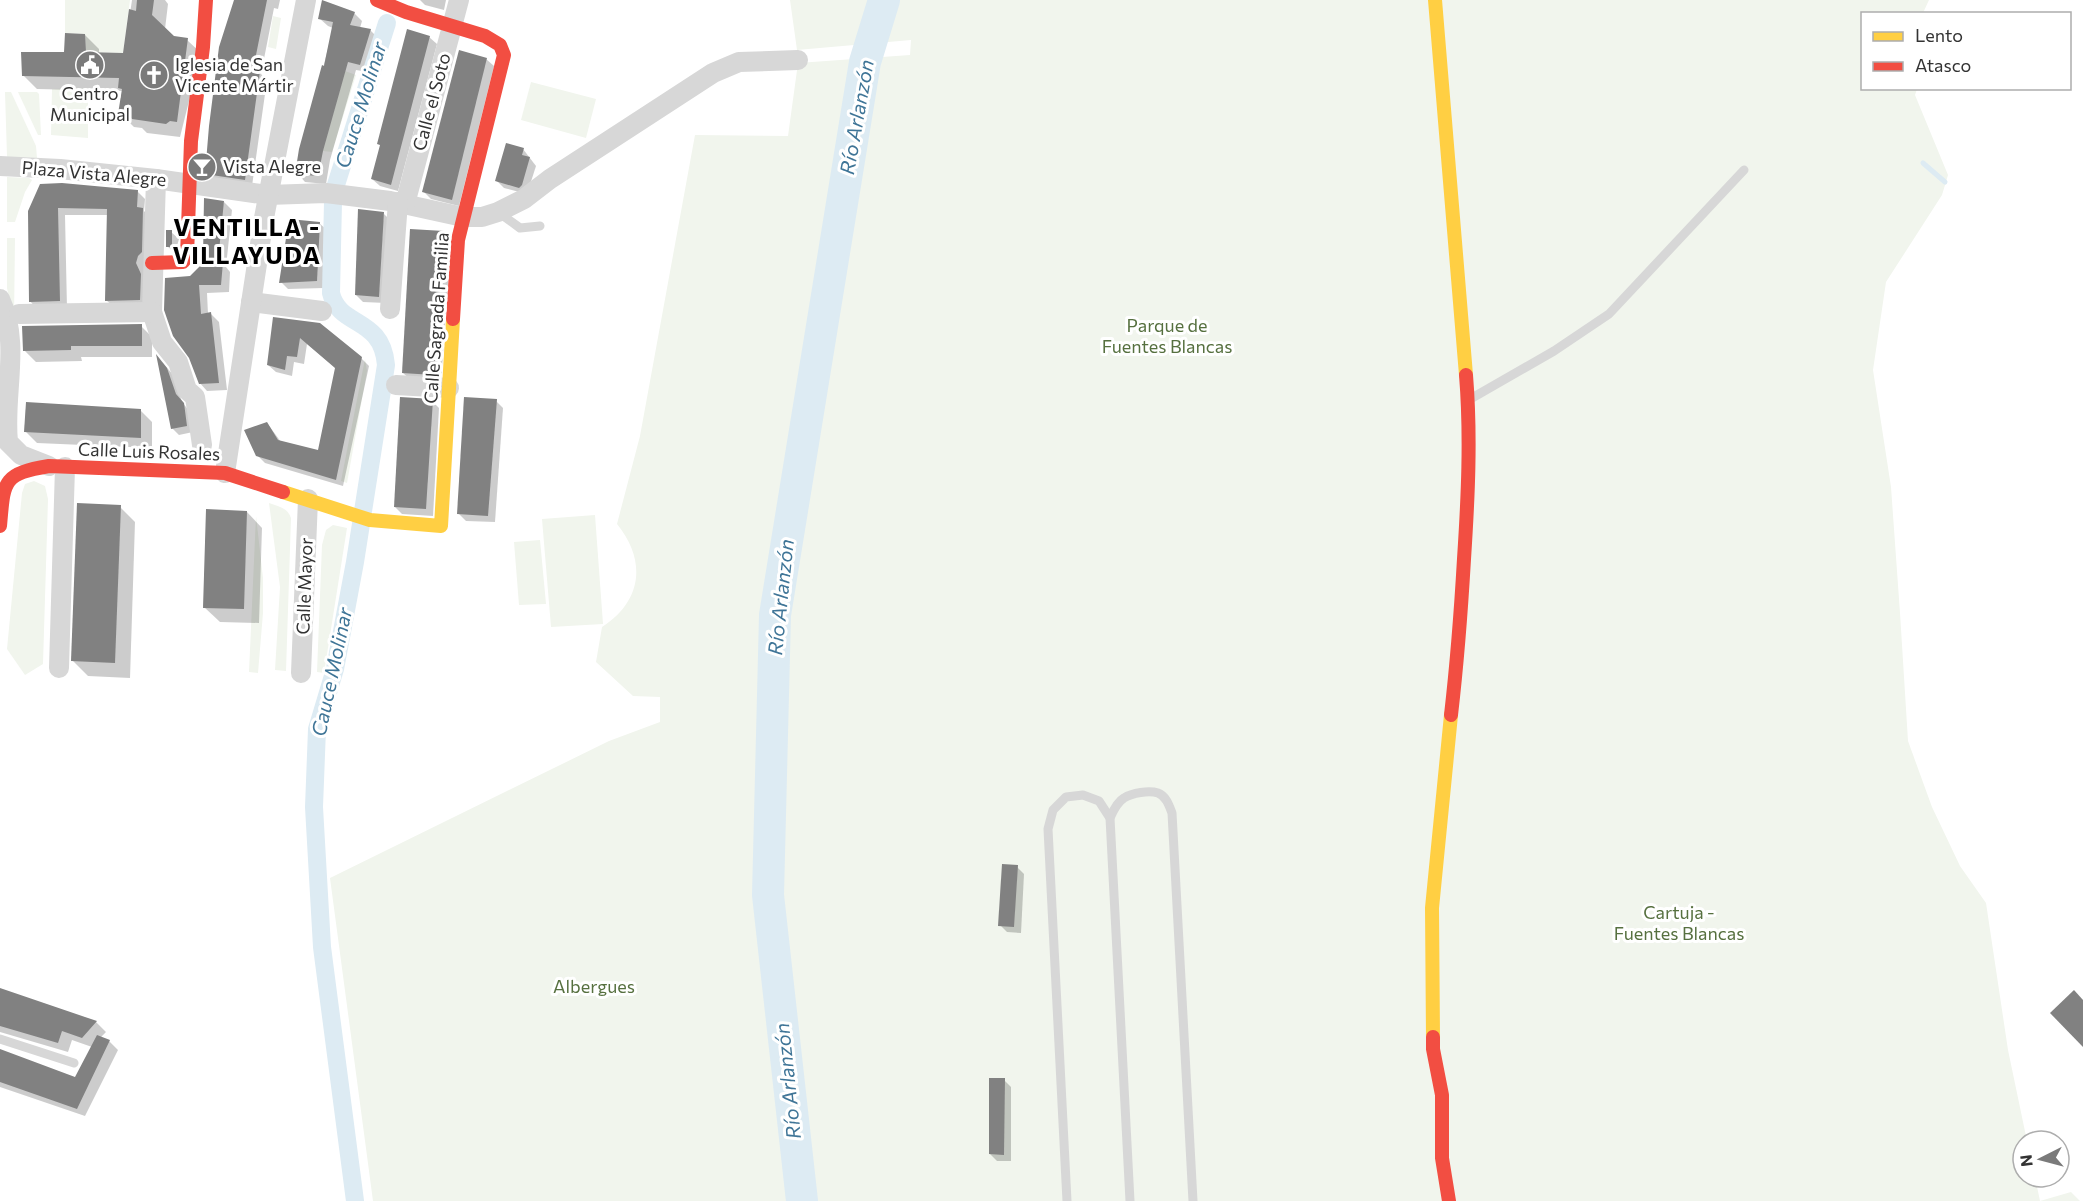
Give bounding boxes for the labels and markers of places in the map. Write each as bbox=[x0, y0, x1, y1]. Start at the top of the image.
public building icon: Centro Municipal bbox=[74, 49, 106, 81]
place label: Iglesia de San Vicente Mártir bbox=[175, 53, 294, 96]
church icon: Iglesia de San Vicente Mártir bbox=[138, 59, 170, 91]
place label: Centro Municipal bbox=[50, 82, 130, 125]
bar icon: Vista Alegre bbox=[186, 151, 218, 183]
place label: Vista Alegre bbox=[223, 155, 321, 177]

